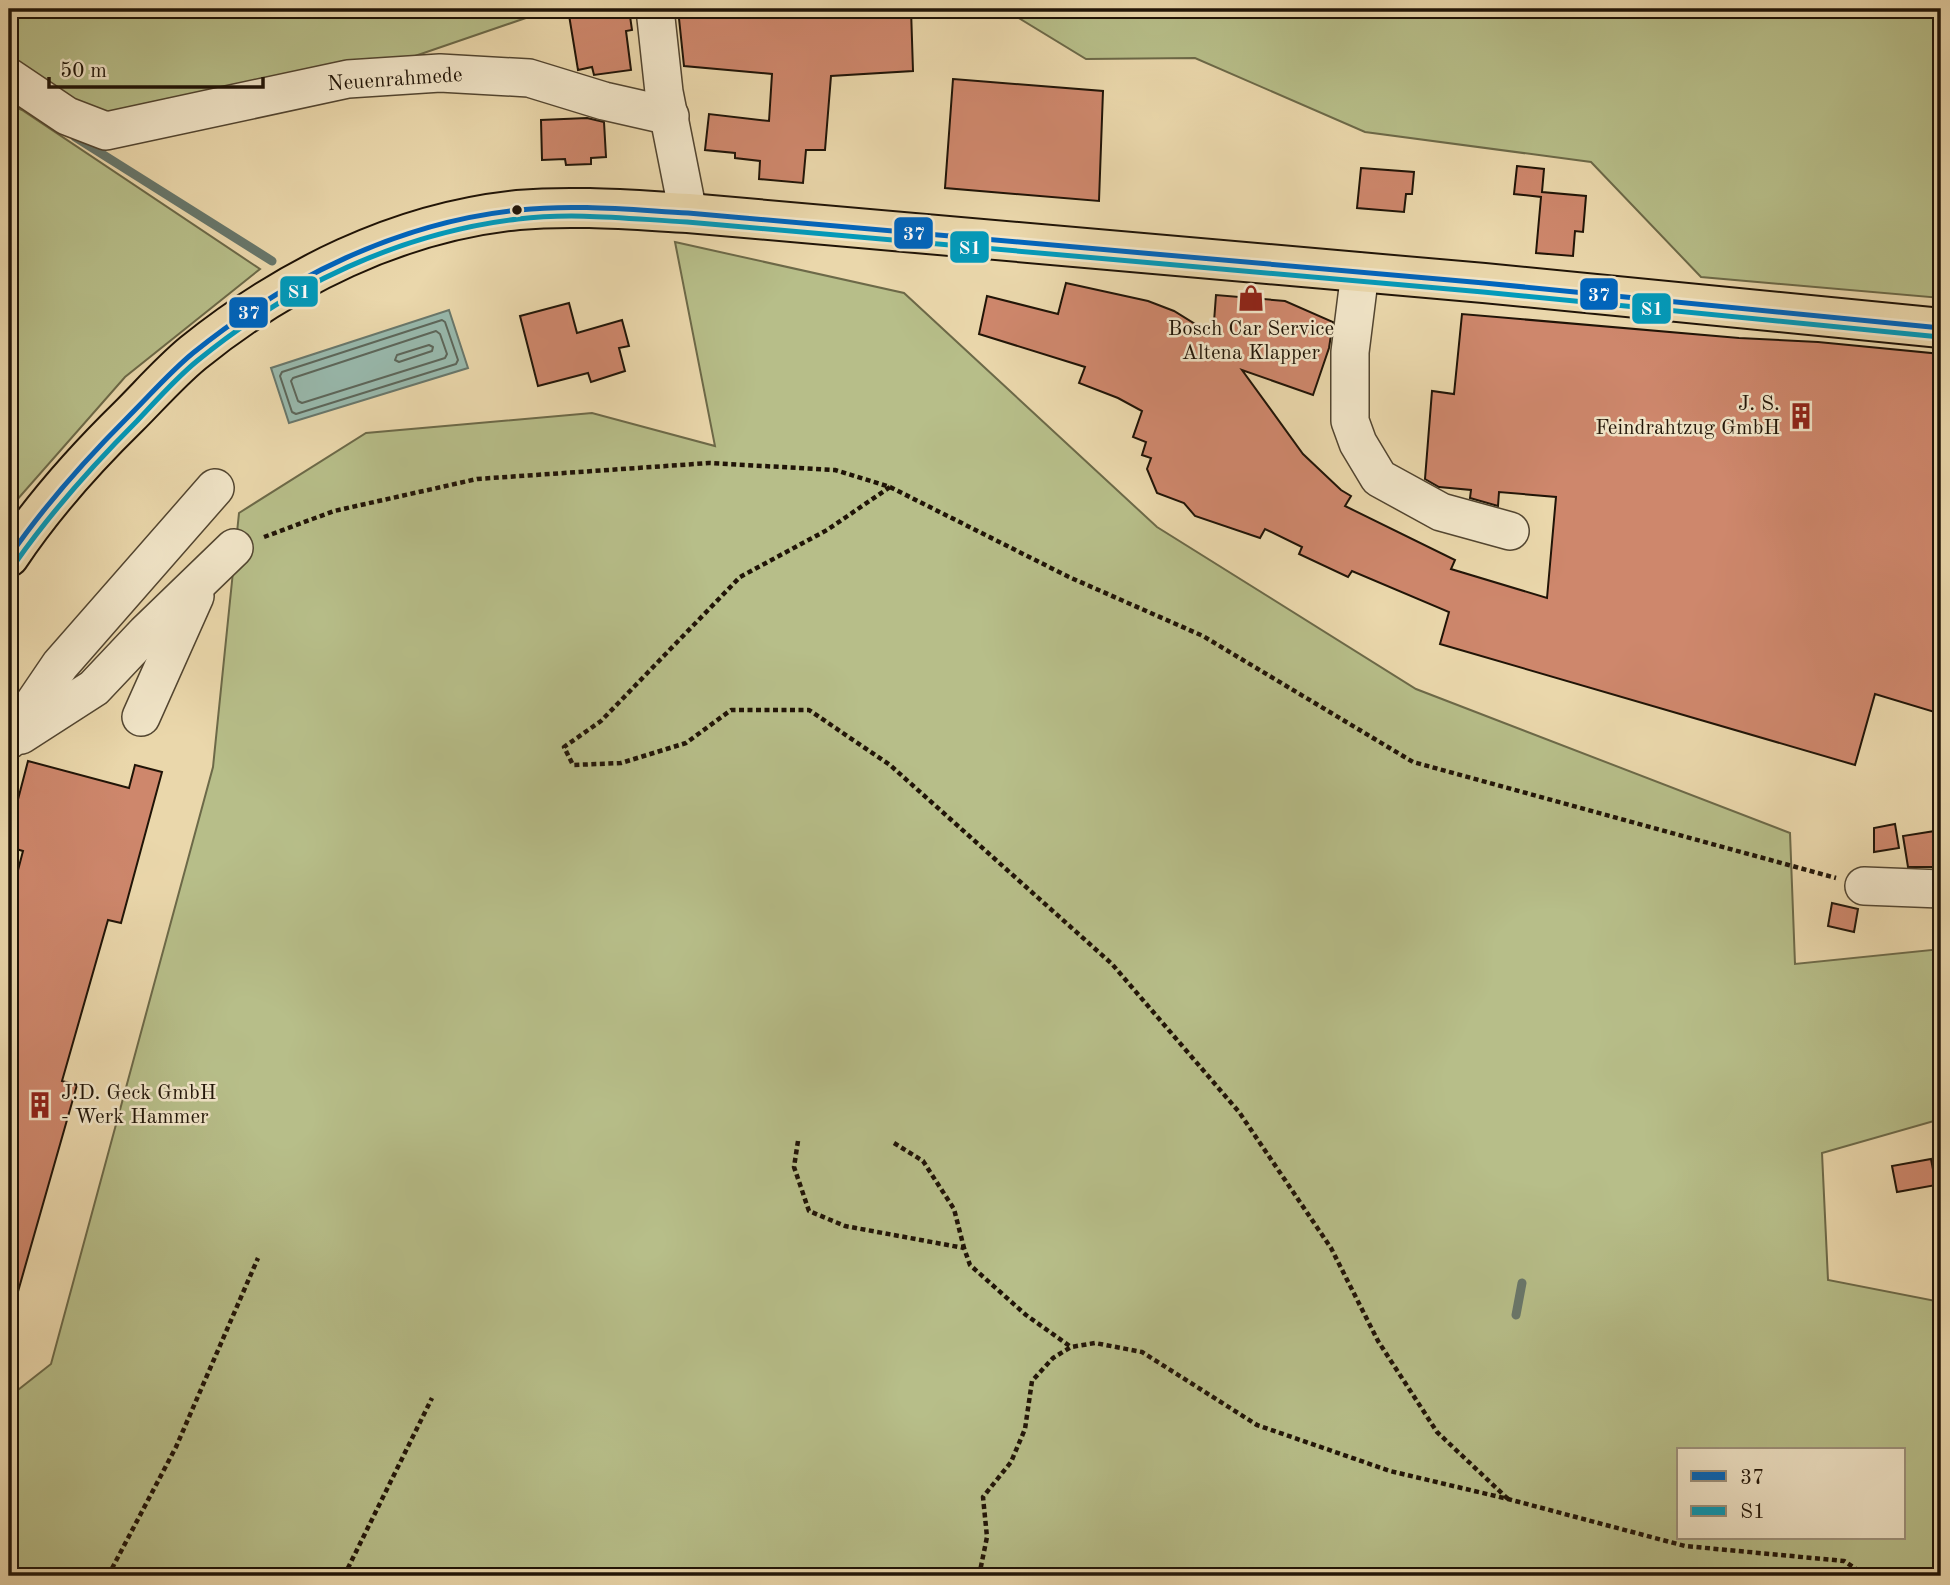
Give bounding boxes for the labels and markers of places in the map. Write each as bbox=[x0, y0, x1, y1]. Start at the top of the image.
unlabelled marker bbox=[510, 203, 524, 217]
shop icon: Bosch Car Service Altena Klapper bbox=[1236, 283, 1266, 313]
place label: Bosch Car Service Altena Klapper bbox=[1168, 319, 1334, 364]
place label: J. S. Feindrahtzug GmbH bbox=[1595, 394, 1780, 439]
building icon: J. S. Feindrahtzug GmbH bbox=[1786, 401, 1816, 431]
place label: J.D. Geck GmbH - Werk Hammer bbox=[61, 1083, 216, 1128]
building icon: J.D. Geck GmbH - Werk Hammer bbox=[25, 1090, 55, 1120]

